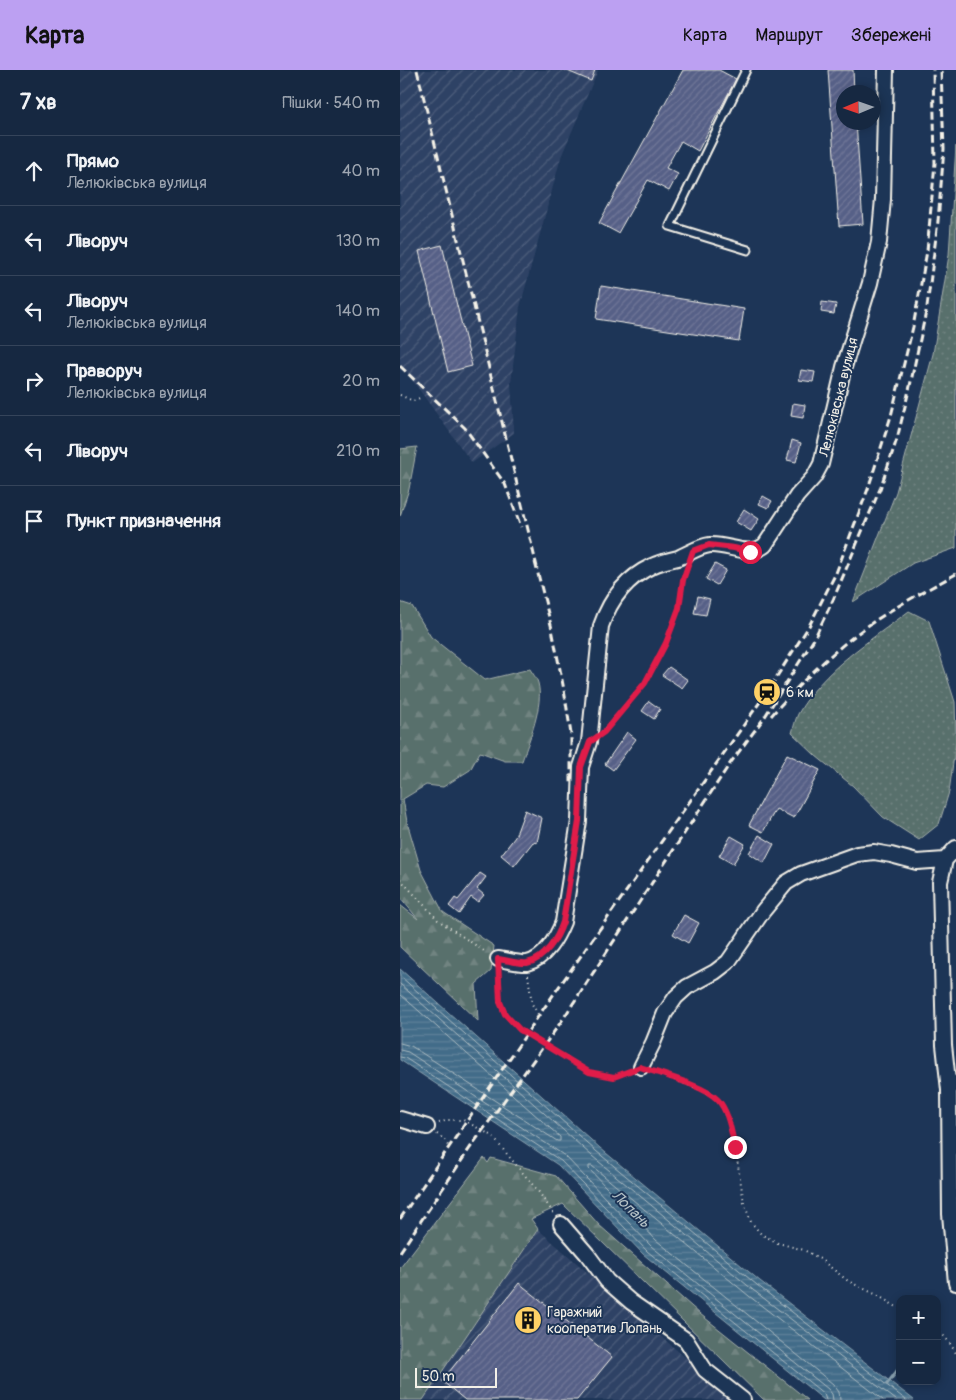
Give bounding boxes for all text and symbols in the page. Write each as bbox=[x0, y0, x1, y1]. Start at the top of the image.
text: Карта bbox=[25, 21, 84, 50]
text: Карта bbox=[683, 24, 727, 47]
text: Маршрут bbox=[755, 24, 823, 47]
text: Збережені bbox=[851, 24, 931, 47]
north arrow bbox=[836, 85, 881, 130]
text: 7 хв bbox=[20, 89, 57, 116]
text: Пішки · 540 m bbox=[282, 93, 380, 113]
text: Прямо bbox=[67, 149, 119, 173]
icon: ahead bbox=[20, 157, 48, 185]
text: 40 m bbox=[342, 161, 380, 181]
text: Лелюківська вулиця bbox=[67, 173, 207, 193]
icon: left bbox=[20, 227, 48, 255]
text: Ліворуч bbox=[67, 229, 128, 253]
text: 130 m bbox=[336, 231, 380, 251]
text: Ліворуч bbox=[67, 289, 128, 313]
icon: left bbox=[20, 297, 48, 325]
text: 140 m bbox=[336, 301, 380, 321]
text: Лелюківська вулиця bbox=[67, 313, 207, 333]
street label: Лелюківська вулиця bbox=[815, 336, 862, 459]
text: Праворуч bbox=[67, 359, 142, 383]
icon: right bbox=[20, 367, 48, 395]
text: 20 m bbox=[342, 371, 380, 391]
text: Лелюківська вулиця bbox=[67, 383, 207, 403]
icon: left bbox=[20, 437, 48, 465]
text: Ліворуч bbox=[67, 439, 128, 463]
text: 210 m bbox=[336, 441, 380, 461]
icon: arrive bbox=[20, 507, 48, 535]
text: Пункт призначення bbox=[67, 509, 221, 533]
route start bbox=[739, 541, 762, 564]
station icon: 6 км bbox=[752, 677, 782, 707]
place label: 6 км bbox=[786, 684, 814, 701]
route end bbox=[724, 1136, 747, 1159]
water label: Лопань bbox=[607, 1187, 654, 1232]
map controls bbox=[896, 1295, 941, 1385]
button: + bbox=[896, 1295, 941, 1340]
place label: Гаражний кооператив Лопань bbox=[547, 1304, 663, 1337]
building icon: Гаражний кооператив Лопань bbox=[513, 1305, 543, 1335]
button: − bbox=[896, 1340, 941, 1385]
scale bar bbox=[415, 1365, 498, 1388]
text: 50 m bbox=[422, 1368, 455, 1385]

